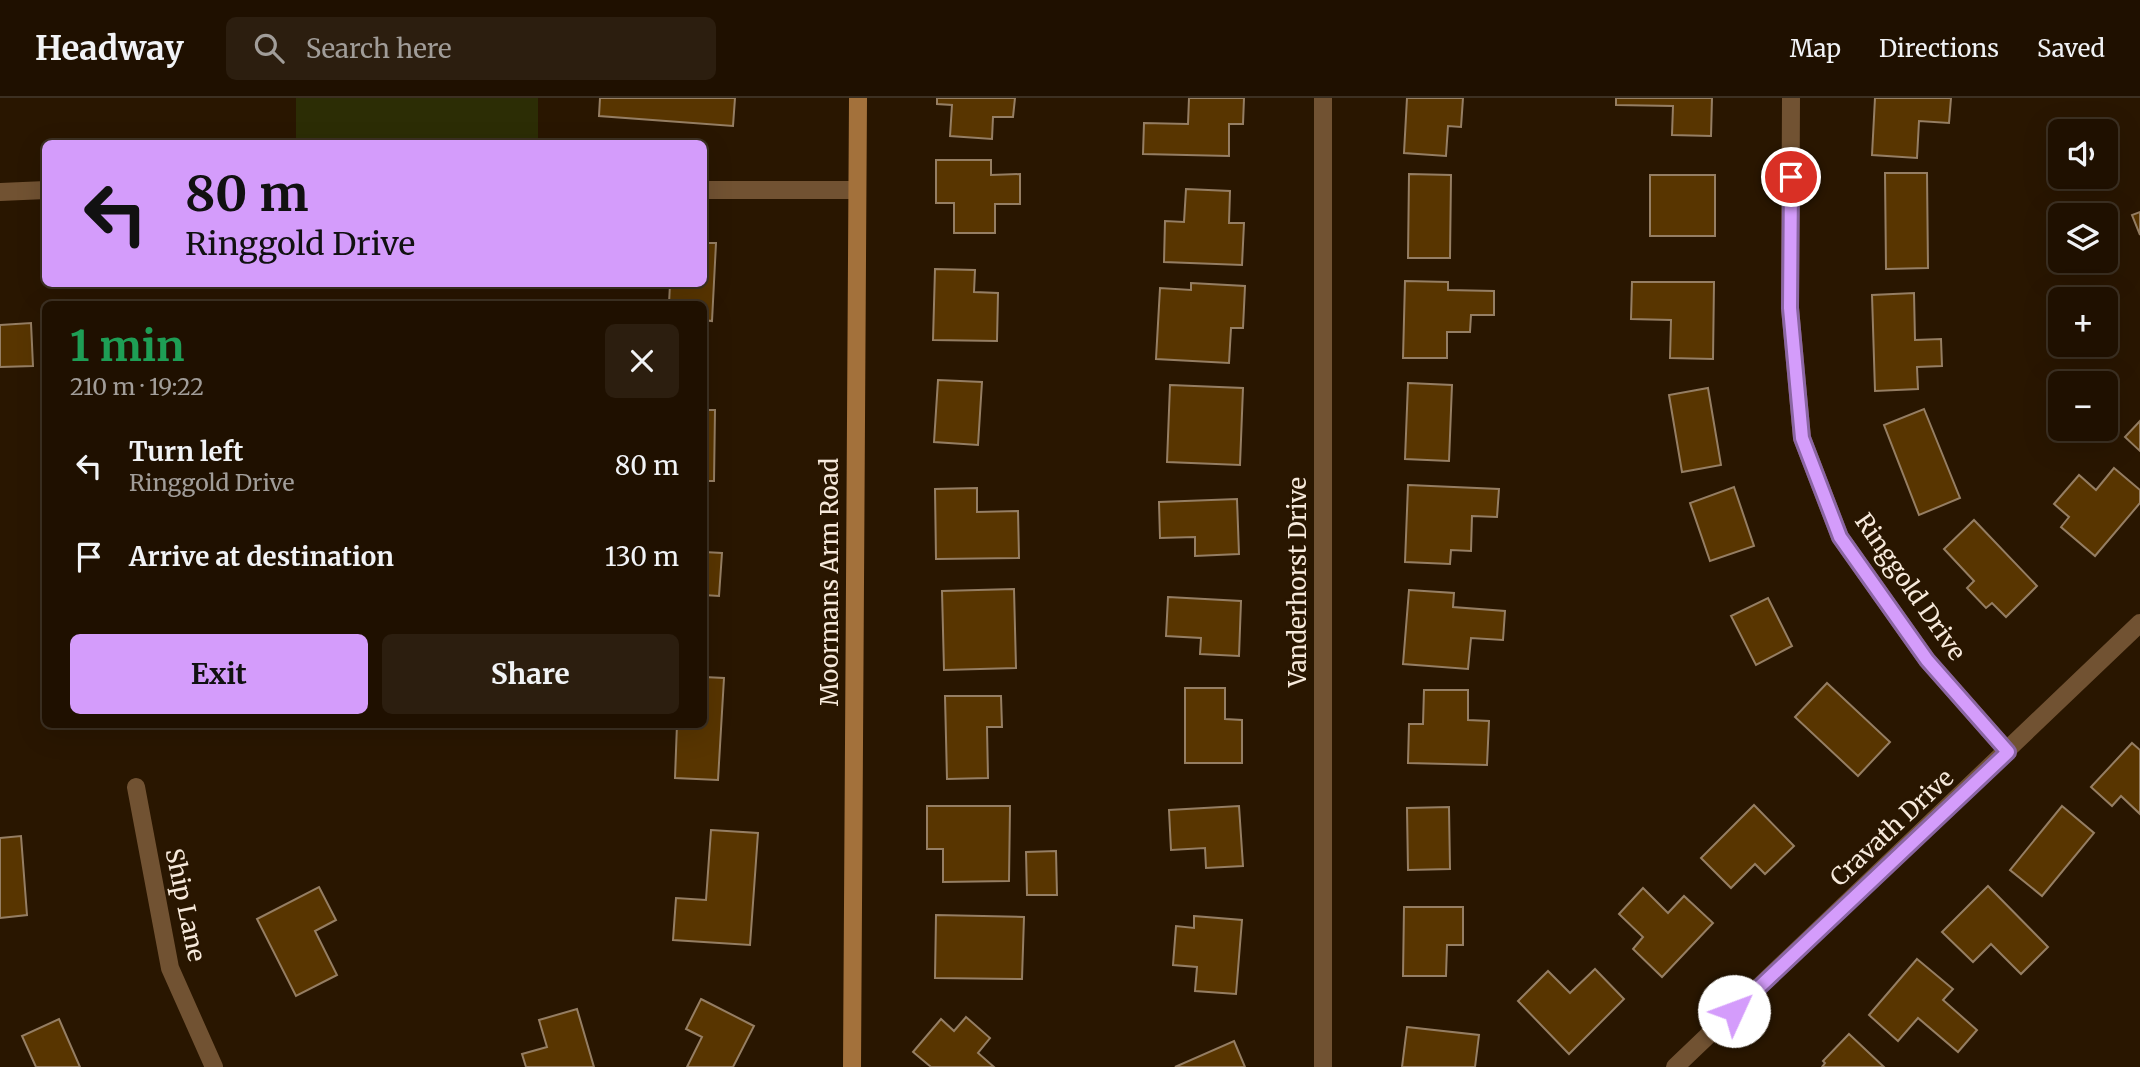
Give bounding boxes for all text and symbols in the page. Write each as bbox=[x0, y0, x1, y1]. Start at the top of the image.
search box bbox=[226, 17, 716, 80]
text: Headway bbox=[35, 28, 184, 69]
icon: search bbox=[250, 29, 288, 67]
text: Search here bbox=[306, 32, 452, 65]
text: Map bbox=[1790, 33, 1841, 64]
text: Directions bbox=[1879, 33, 1999, 64]
text: Saved bbox=[2037, 33, 2105, 64]
map controls bbox=[2048, 119, 2118, 441]
button: sound bbox=[2048, 119, 2118, 189]
pin bbox=[1761, 147, 1821, 207]
icon: arrive bbox=[1772, 158, 1810, 196]
text: 80 m bbox=[185, 163, 308, 224]
icon: left bbox=[70, 168, 161, 259]
button: layers bbox=[2048, 203, 2118, 273]
text: Ringgold Drive bbox=[185, 224, 415, 264]
button: + bbox=[2048, 287, 2118, 357]
text: 1 min bbox=[70, 320, 184, 372]
button: close bbox=[605, 324, 679, 398]
button: − bbox=[2048, 371, 2118, 441]
text: 210 m · 19:22 bbox=[70, 372, 204, 401]
text: Turn left bbox=[129, 435, 243, 468]
icon: left bbox=[70, 447, 108, 485]
text: 80 m bbox=[615, 449, 679, 482]
street label: Moormans Arm Road bbox=[814, 458, 845, 706]
text: Ringgold Drive bbox=[129, 468, 295, 497]
street label: Vanderhorst Drive bbox=[1282, 477, 1313, 688]
street label: Ringgold Drive bbox=[1848, 507, 1973, 666]
icon: arrive bbox=[70, 538, 108, 576]
text: Arrive at destination bbox=[129, 540, 394, 573]
text: 130 m bbox=[605, 540, 679, 573]
button: Exit bbox=[70, 634, 368, 714]
button: Share bbox=[382, 634, 679, 714]
street label: Cravath Drive bbox=[1823, 763, 1960, 893]
street label: Ship Lane bbox=[158, 846, 213, 964]
position arrow bbox=[1697, 974, 1771, 1048]

